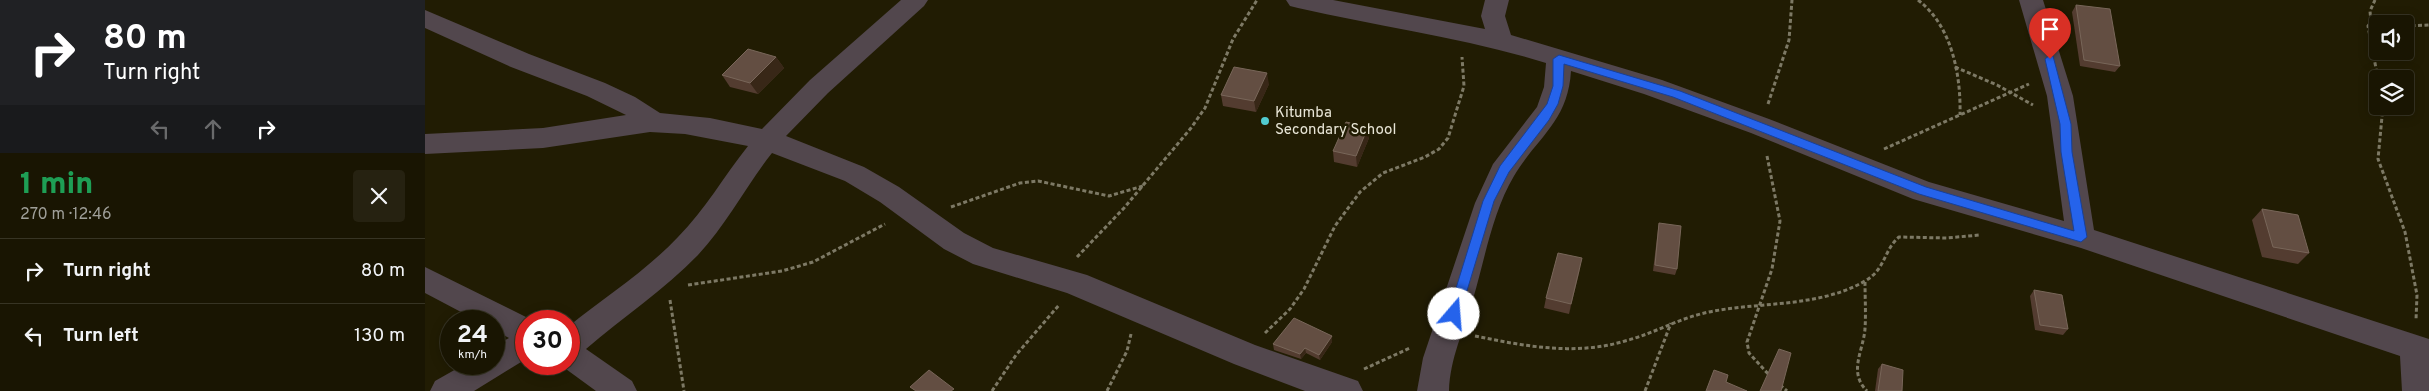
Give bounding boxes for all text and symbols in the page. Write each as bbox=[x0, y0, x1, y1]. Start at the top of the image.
pin bbox=[2029, 8, 2071, 59]
icon: arrive bbox=[2036, 15, 2064, 43]
map controls bbox=[2369, 15, 2414, 115]
button: sound bbox=[2369, 15, 2414, 60]
text: 80 m bbox=[103, 17, 187, 61]
icon: right bbox=[20, 20, 85, 85]
text: Turn right bbox=[103, 60, 200, 87]
button: layers bbox=[2369, 70, 2414, 115]
place label: Kitumba Secondary School bbox=[1275, 104, 1396, 140]
icon: left bbox=[146, 115, 174, 143]
icon: ahead bbox=[199, 115, 227, 143]
icon: right bbox=[252, 115, 280, 143]
marker: Kitumba Secondary School bbox=[1259, 115, 1271, 127]
text: 1 min bbox=[20, 167, 93, 204]
button: close bbox=[353, 170, 405, 222]
text: 270 m · 12:46 bbox=[20, 205, 111, 225]
icon: right bbox=[20, 257, 48, 285]
text: Turn right bbox=[63, 259, 151, 283]
text: 80 m bbox=[361, 259, 405, 283]
position arrow bbox=[1427, 287, 1479, 339]
speed limit sign: 30 bbox=[515, 310, 580, 375]
text: 24 bbox=[457, 320, 488, 352]
icon: left bbox=[20, 322, 48, 350]
text: Turn left bbox=[63, 324, 139, 348]
text: 130 m bbox=[354, 324, 405, 348]
text: km/h bbox=[458, 347, 487, 363]

